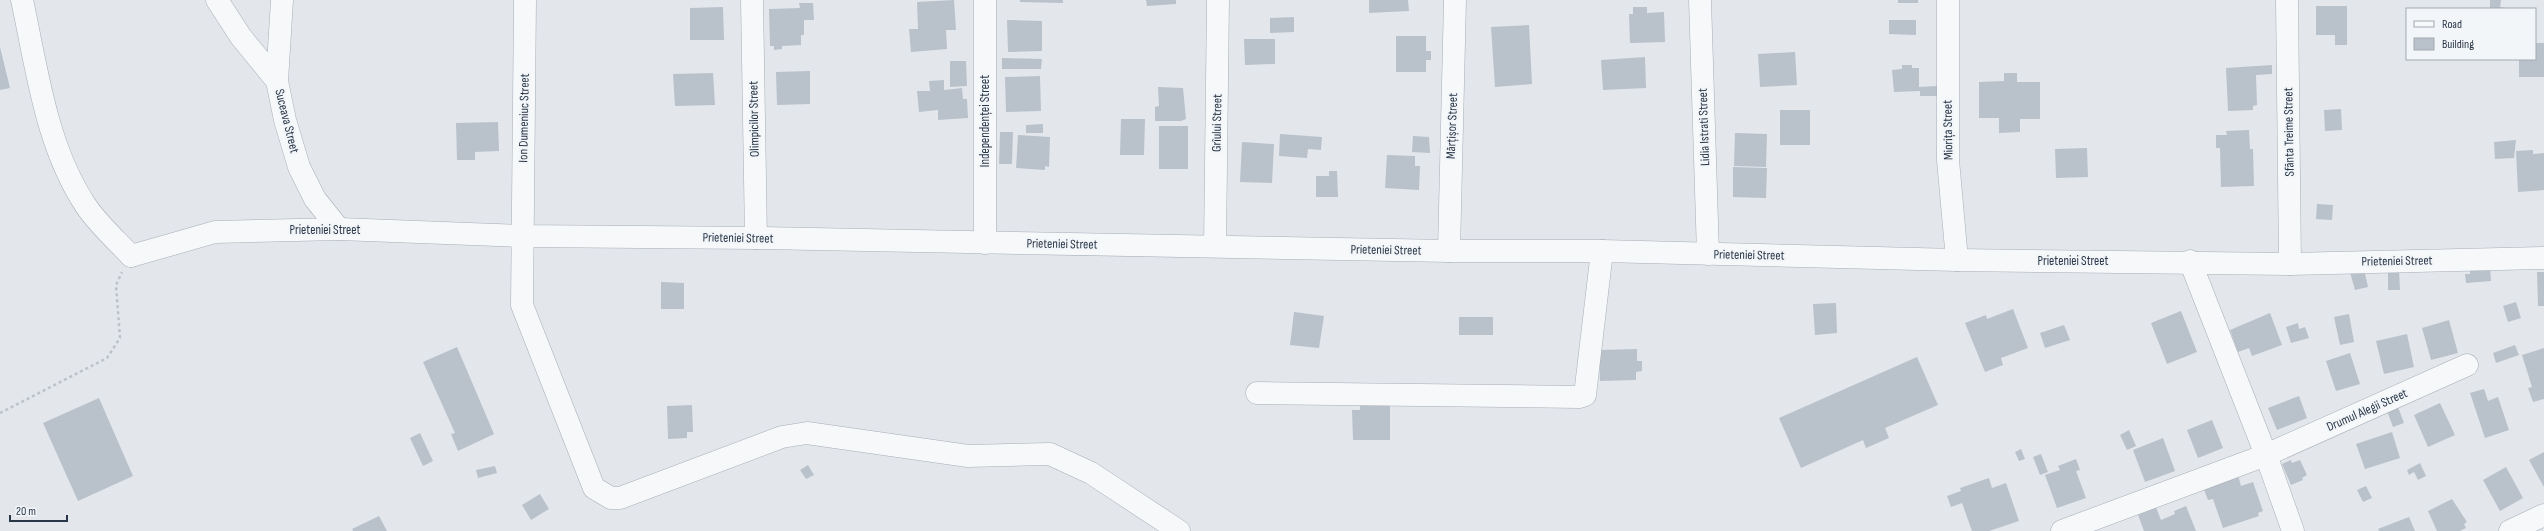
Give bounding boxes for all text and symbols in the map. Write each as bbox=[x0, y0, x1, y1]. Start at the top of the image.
legend bbox=[2406, 8, 2536, 60]
text: Road bbox=[2442, 17, 2462, 32]
text: Building bbox=[2442, 37, 2474, 52]
street label: Ion Dumeniuc Street bbox=[515, 73, 533, 163]
street label: Independenței Street bbox=[977, 75, 993, 167]
street label: Olimpicilor Street bbox=[745, 81, 763, 157]
street label: Suceava Street bbox=[271, 87, 303, 155]
street label: Sfânta Treime Street bbox=[2280, 87, 2298, 177]
street label: Lidia Istrati Street bbox=[1695, 88, 1713, 166]
street label: Mărțișor Street bbox=[1443, 93, 1461, 159]
street label: Grîului Street bbox=[1208, 94, 1226, 152]
street label: Miorița Street bbox=[1939, 100, 1957, 160]
street label: Prieteniei Street bbox=[289, 222, 361, 238]
street label: Prieteniei Street bbox=[702, 229, 774, 247]
street label: Prieteniei Street bbox=[1026, 235, 1098, 253]
street label: Prieteniei Street bbox=[1350, 241, 1422, 259]
street label: Prieteniei Street bbox=[1713, 246, 1785, 264]
street label: Prieteniei Street bbox=[2361, 252, 2433, 270]
street label: Prieteniei Street bbox=[2037, 253, 2109, 269]
street label: Drumul Alegii Street bbox=[2324, 385, 2410, 435]
scale bar bbox=[10, 497, 67, 523]
text: 20 m bbox=[16, 504, 36, 519]

